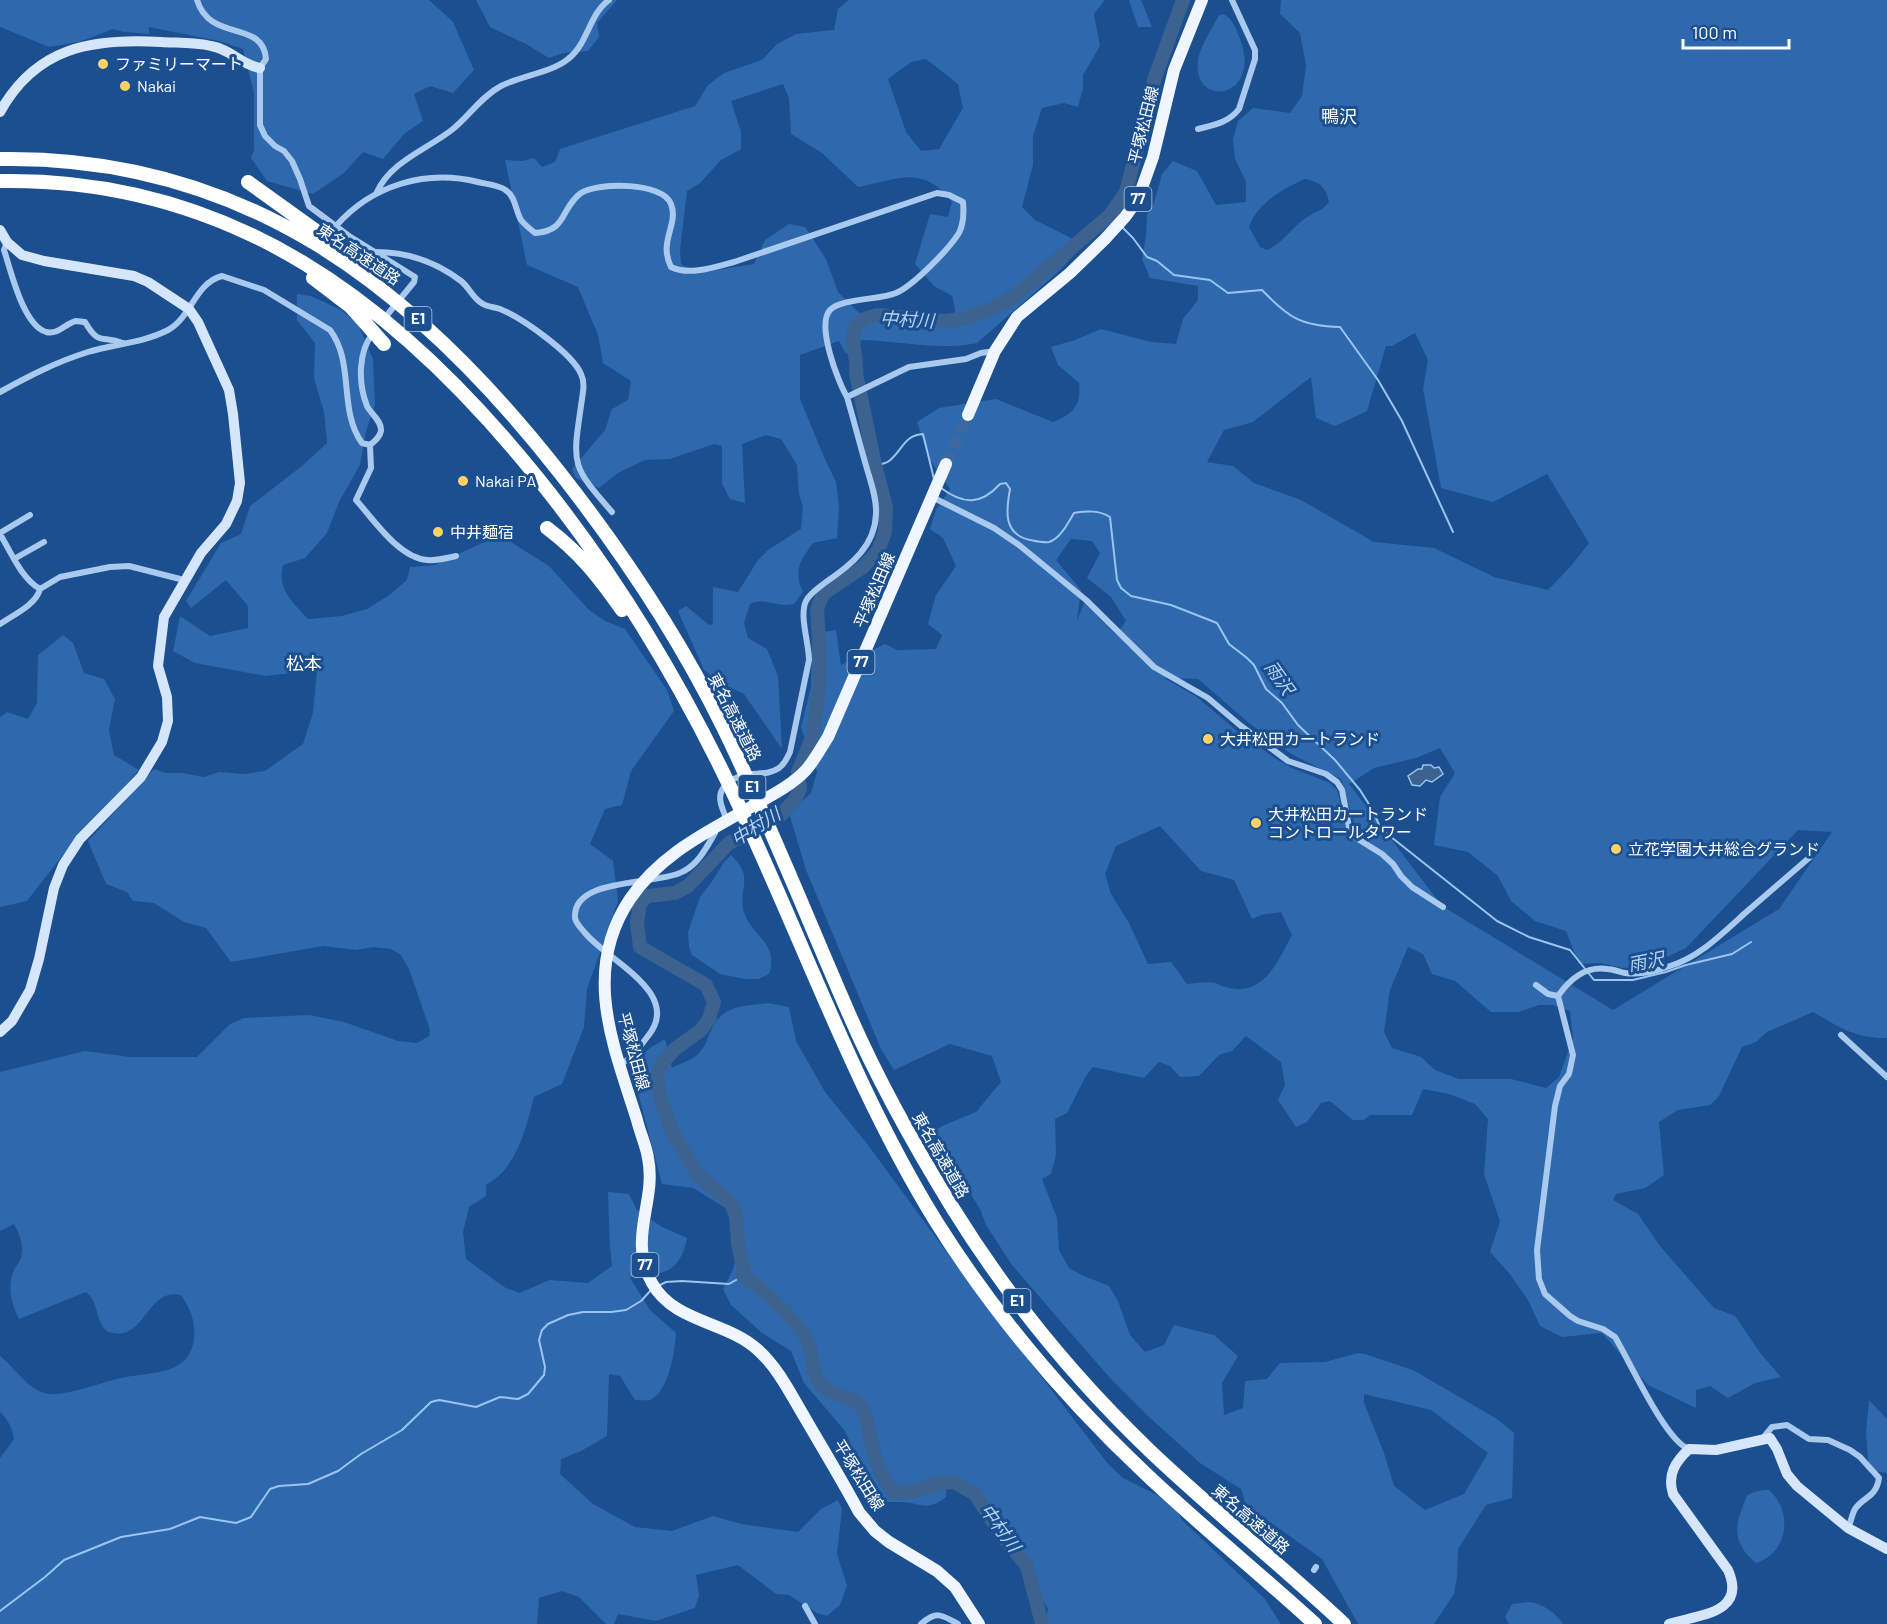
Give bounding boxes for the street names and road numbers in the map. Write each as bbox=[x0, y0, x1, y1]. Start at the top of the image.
street label: 平塚松田線 bbox=[1124, 84, 1161, 166]
road number: 77 bbox=[1124, 187, 1152, 211]
street label: 東名高速道路 bbox=[314, 219, 404, 288]
road number: E1 bbox=[404, 307, 432, 331]
street label: 平塚松田線 bbox=[849, 549, 898, 630]
road number: 77 bbox=[848, 650, 874, 674]
street label: 東名高速道路 bbox=[705, 670, 766, 764]
road number: E1 bbox=[738, 775, 766, 799]
street label: 平塚松田線 bbox=[615, 1010, 654, 1092]
street label: 東名高速道路 bbox=[909, 1108, 974, 1201]
road number: 77 bbox=[632, 1253, 658, 1277]
road number: E1 bbox=[1004, 1289, 1030, 1313]
street label: 平塚松田線 bbox=[830, 1436, 889, 1514]
street label: 東名高速道路 bbox=[1209, 1480, 1294, 1557]

